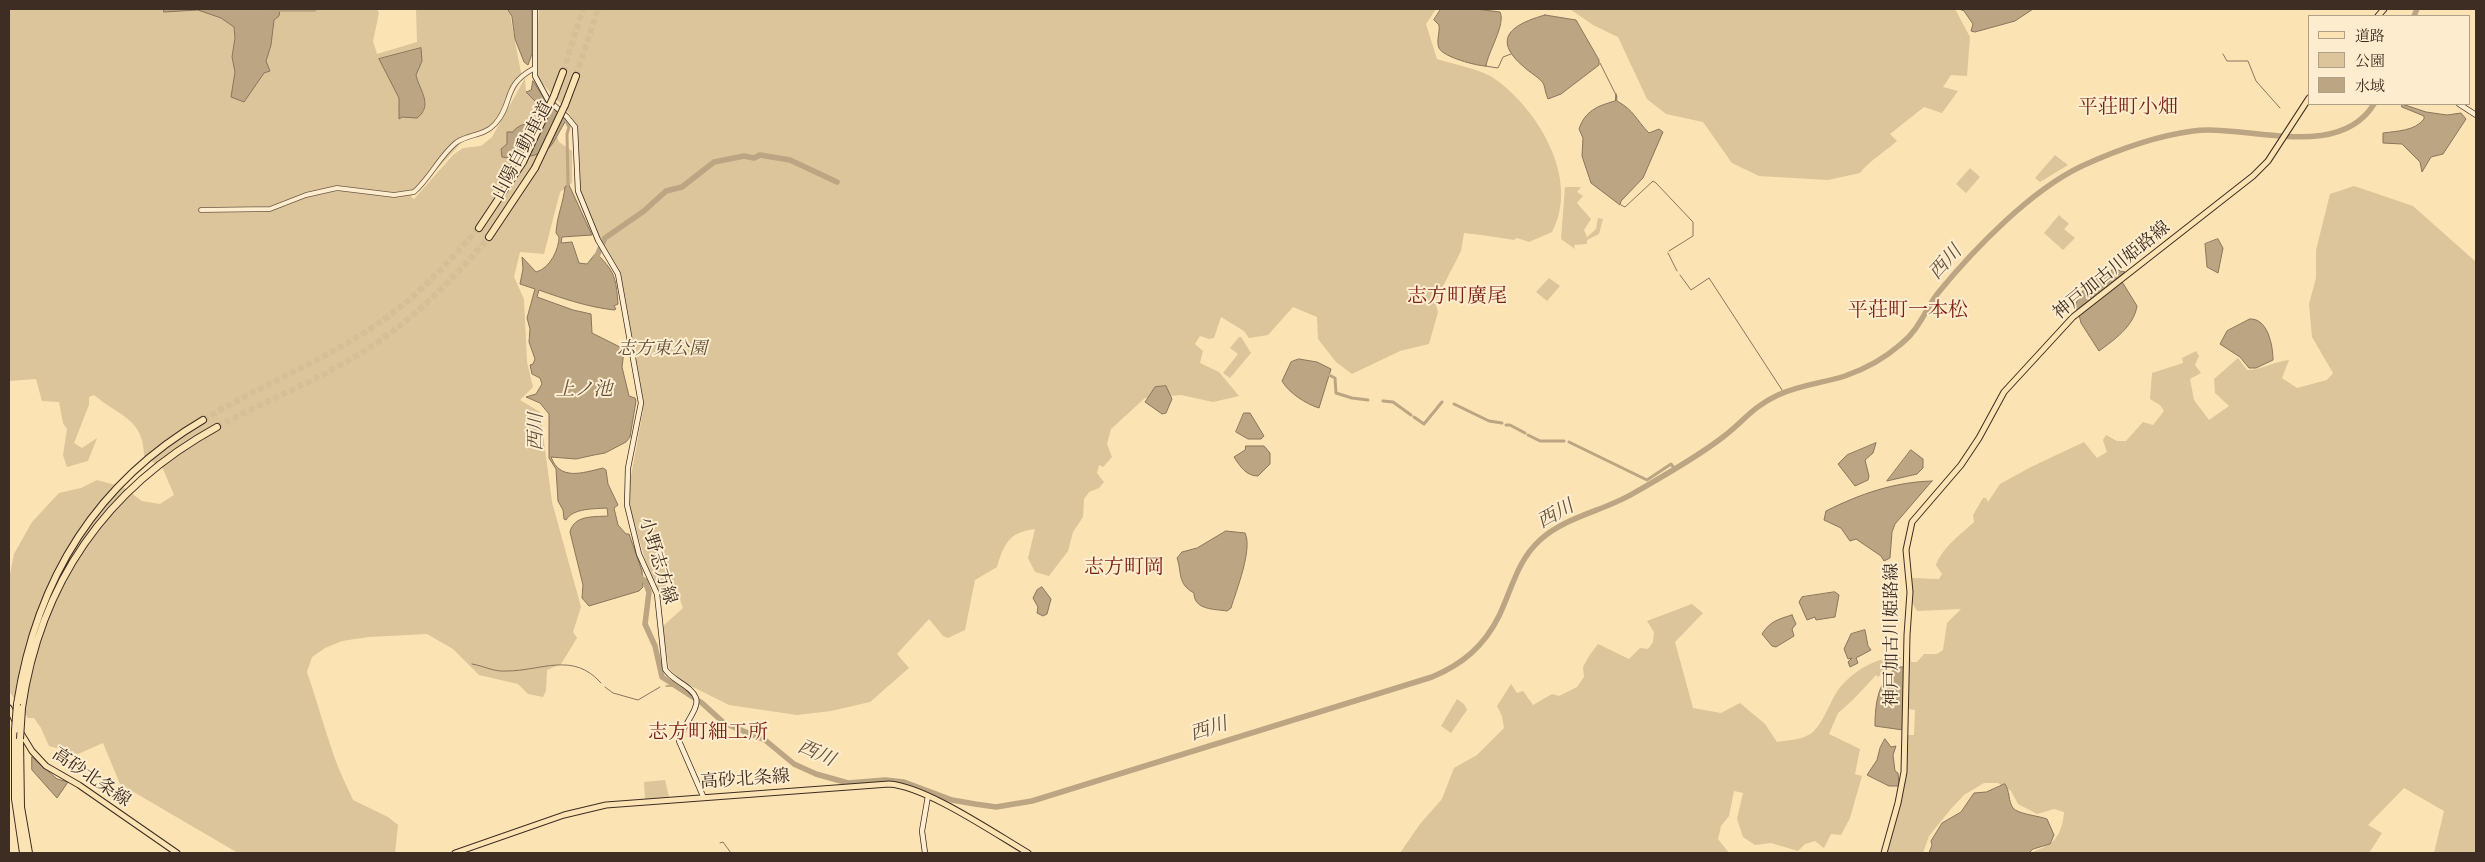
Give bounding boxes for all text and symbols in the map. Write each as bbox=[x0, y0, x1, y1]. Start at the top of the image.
legend bbox=[2308, 15, 2470, 105]
text: 道路 bbox=[2355, 27, 2385, 46]
text: 公園 bbox=[2355, 52, 2385, 71]
text: 水域 bbox=[2355, 77, 2385, 96]
district label: 平荘町小畑 bbox=[2078, 96, 2178, 120]
street label: 山陽自動車道 bbox=[488, 98, 558, 204]
street label: 神戸加古川姫路線 bbox=[2049, 217, 2175, 325]
water label: 西川 bbox=[1925, 241, 1967, 285]
district label: 志方町廣尾 bbox=[1407, 285, 1507, 309]
district label: 平荘町一本松 bbox=[1848, 299, 1968, 323]
park label: 志方東公園 bbox=[617, 339, 707, 361]
water label: 上ノ池 bbox=[556, 379, 612, 401]
water label: 西川 bbox=[525, 413, 549, 451]
water label: 西川 bbox=[1534, 496, 1578, 534]
street label: 小野志方線 bbox=[634, 515, 680, 607]
district label: 志方町岡 bbox=[1084, 556, 1164, 580]
street label: 神戸加古川姫路線 bbox=[1882, 563, 1904, 707]
water label: 西川 bbox=[1187, 714, 1231, 746]
district label: 志方町細工所 bbox=[648, 721, 768, 745]
water label: 西川 bbox=[794, 736, 838, 772]
street label: 高砂北条線 bbox=[48, 744, 134, 812]
street label: 高砂北条線 bbox=[699, 766, 791, 794]

